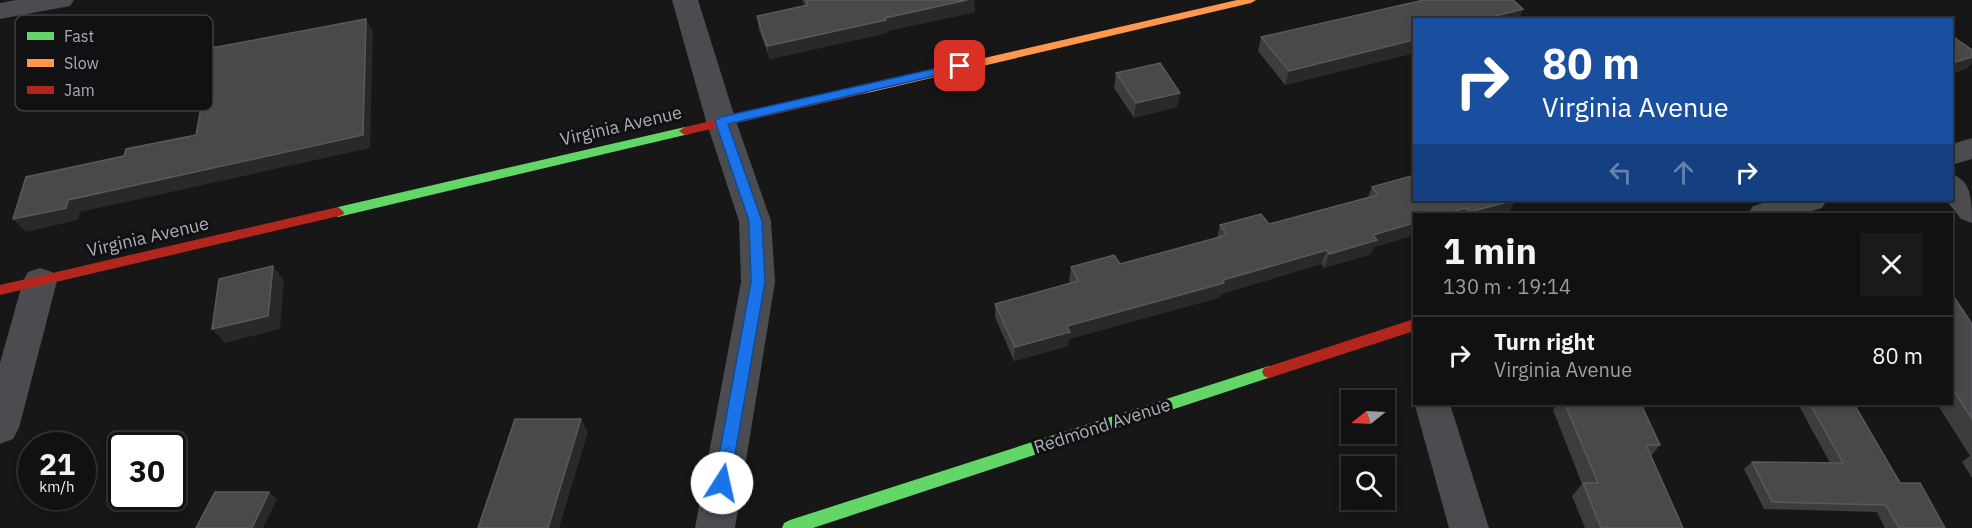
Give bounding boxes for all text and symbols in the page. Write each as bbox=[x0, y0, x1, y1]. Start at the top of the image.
legend bbox=[15, 15, 213, 111]
text: Fast bbox=[64, 26, 94, 46]
text: 80 m bbox=[1542, 36, 1640, 91]
pin bbox=[934, 40, 985, 91]
icon: right bbox=[1443, 42, 1521, 120]
icon: arrive bbox=[943, 49, 976, 82]
text: Slow bbox=[64, 53, 99, 73]
text: Jam bbox=[64, 80, 95, 100]
text: Virginia Avenue bbox=[1542, 89, 1729, 124]
street label: Virginia Avenue bbox=[558, 100, 684, 151]
icon: left bbox=[1604, 156, 1637, 189]
icon: ahead bbox=[1667, 156, 1700, 189]
icon: right bbox=[1730, 156, 1763, 189]
street label: Virginia Avenue bbox=[85, 211, 211, 262]
text: 1 min bbox=[1443, 227, 1537, 274]
button: close bbox=[1860, 233, 1923, 296]
text: 130 m · 19:14 bbox=[1443, 273, 1571, 300]
text: Turn right bbox=[1494, 327, 1595, 356]
icon: right bbox=[1443, 339, 1476, 372]
text: 80 m bbox=[1872, 341, 1923, 370]
text: Virginia Avenue bbox=[1494, 356, 1632, 383]
north arrow bbox=[1341, 390, 1395, 444]
map controls bbox=[1341, 390, 1395, 510]
street label: Redmond Avenue bbox=[1031, 393, 1173, 458]
speed limit sign: 30 bbox=[108, 432, 186, 510]
text: 21 bbox=[39, 444, 75, 483]
position arrow bbox=[690, 451, 754, 515]
button: search bbox=[1341, 456, 1395, 510]
text: km/h bbox=[39, 477, 75, 496]

